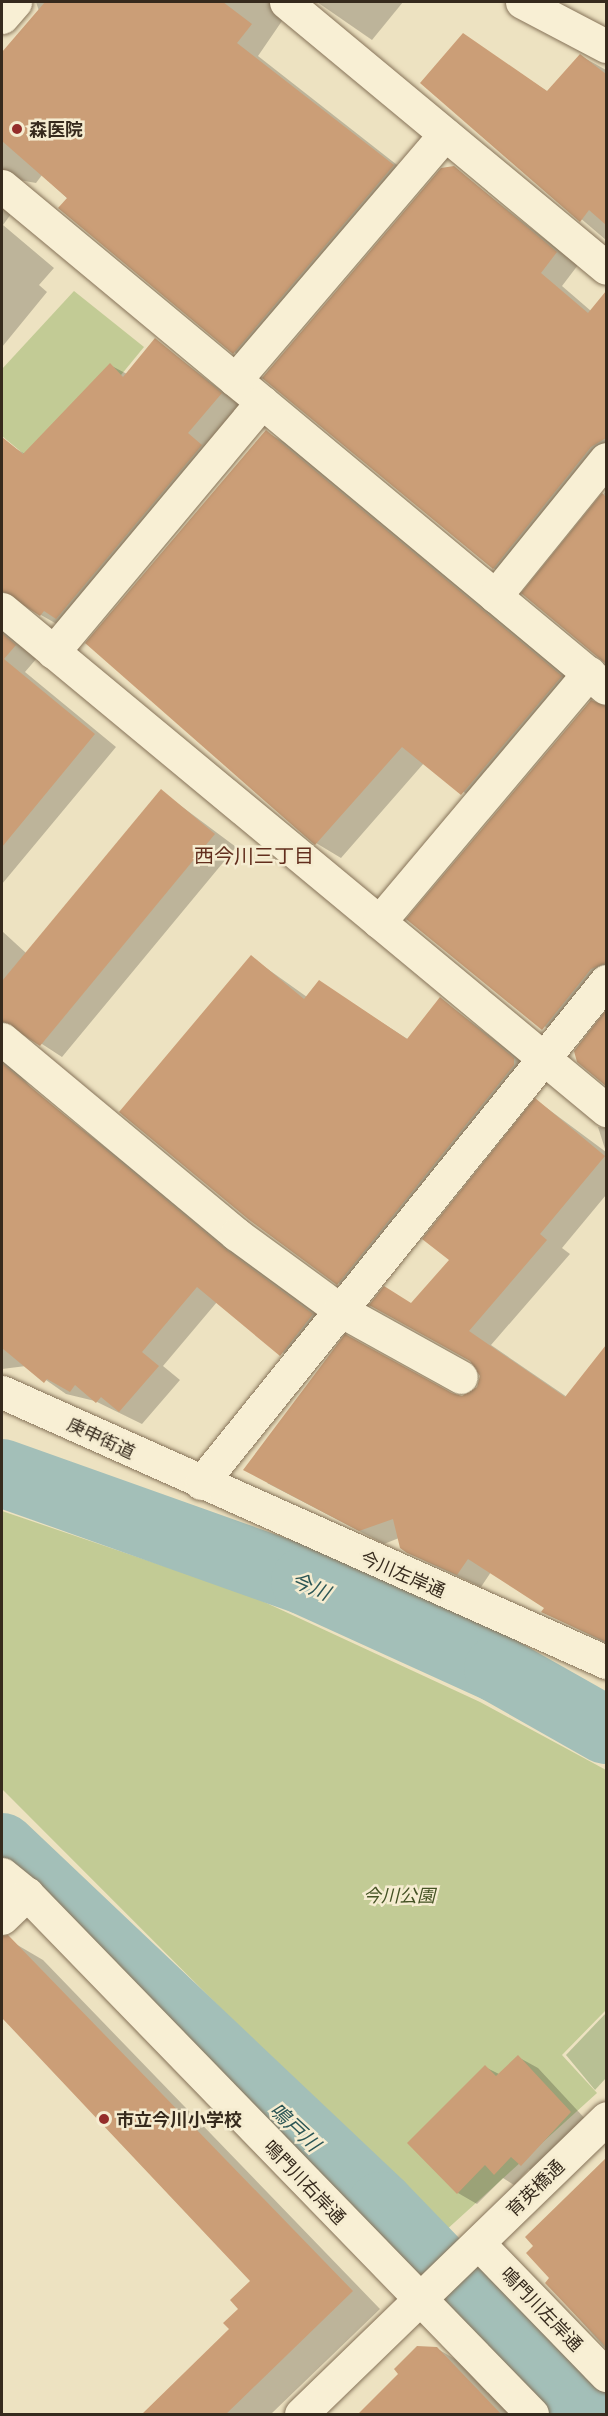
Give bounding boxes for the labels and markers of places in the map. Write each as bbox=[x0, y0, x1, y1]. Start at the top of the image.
place label: 森医院 bbox=[29, 118, 83, 140]
marker: 森医院 bbox=[10, 122, 24, 136]
place label: 市立今川小学校 bbox=[116, 2108, 242, 2130]
marker: 市立今川小学校 bbox=[97, 2112, 111, 2126]

